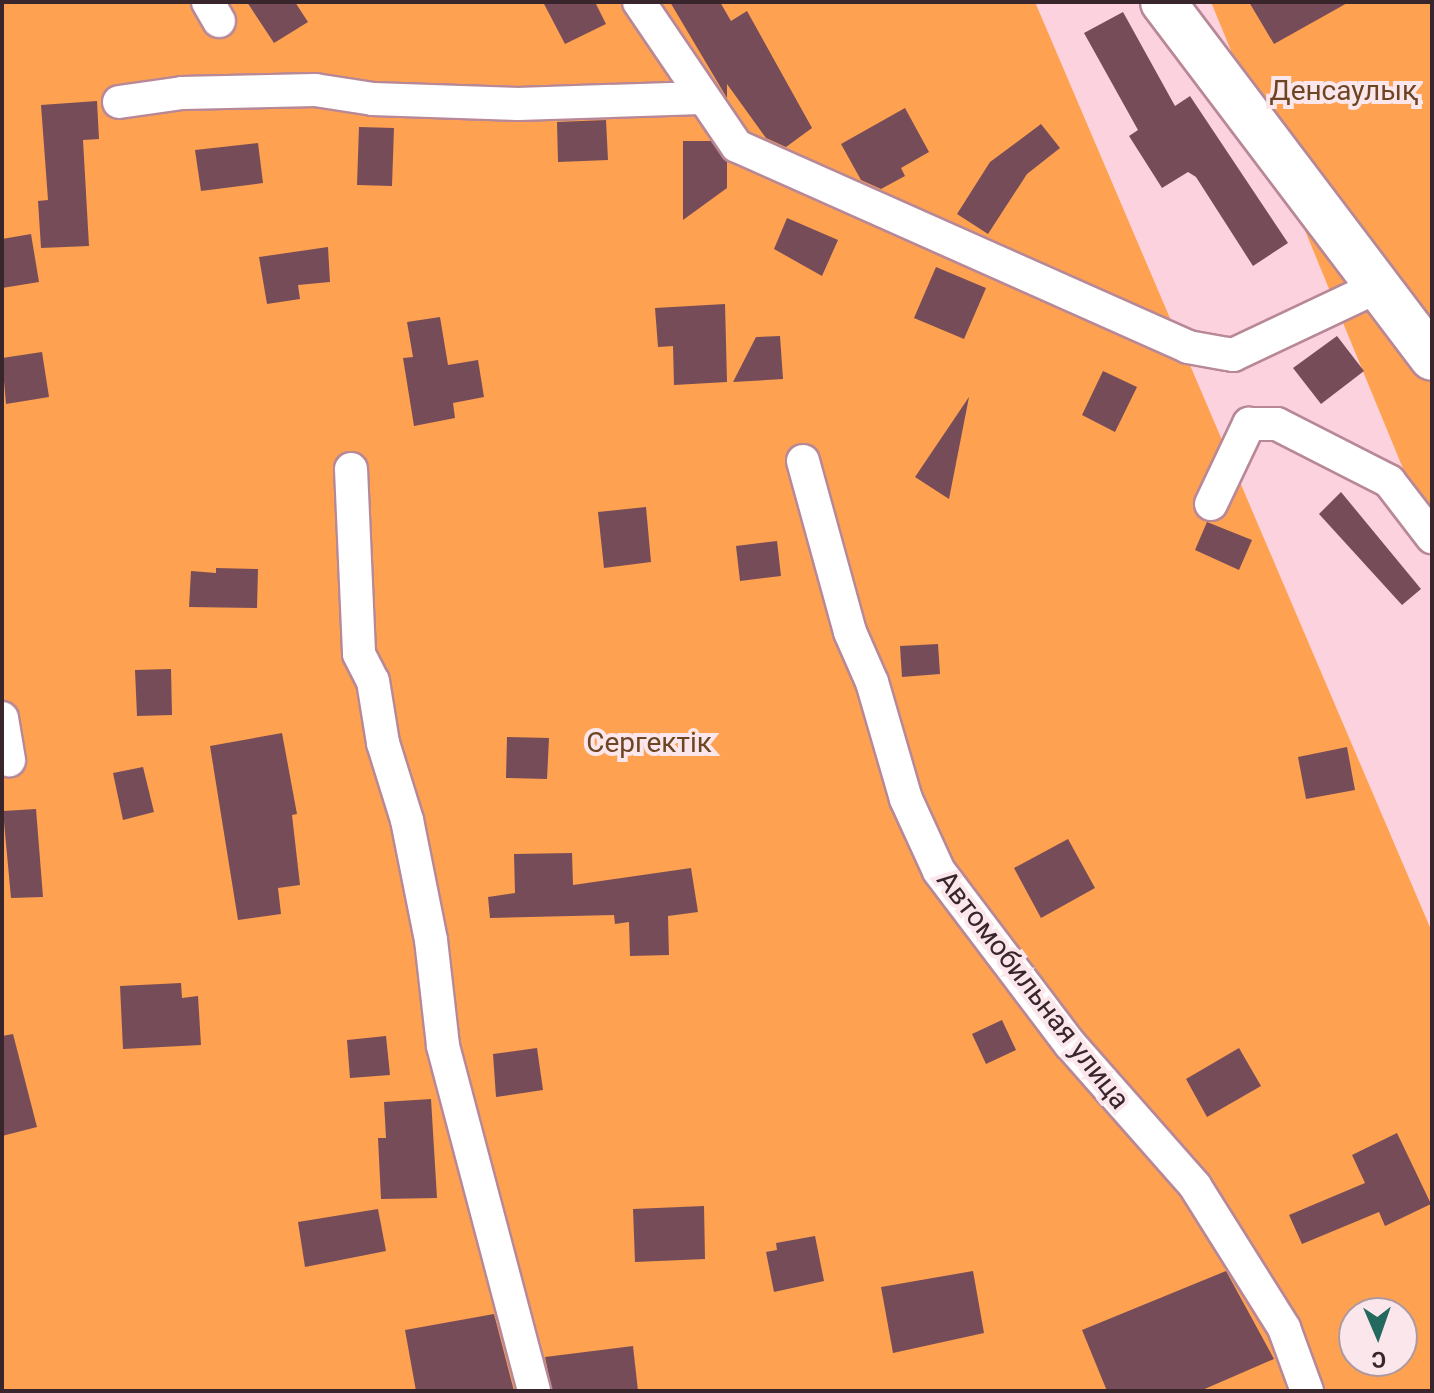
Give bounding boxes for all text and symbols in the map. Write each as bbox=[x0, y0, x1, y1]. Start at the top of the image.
park label: Денсаулық bbox=[1270, 74, 1418, 108]
park label: Сергектік bbox=[586, 726, 712, 760]
street label: Автомобильная улица bbox=[930, 864, 1136, 1116]
north arrow bbox=[1338, 1297, 1418, 1377]
text: С bbox=[1371, 1347, 1386, 1372]

